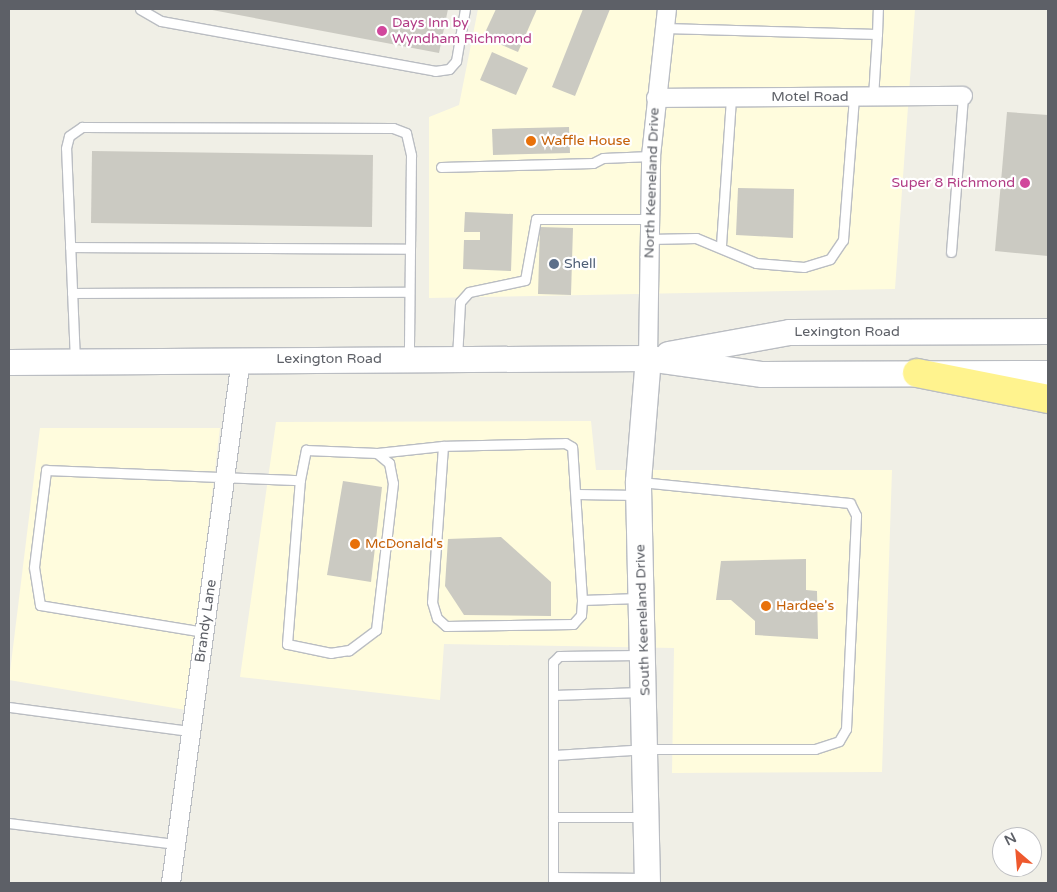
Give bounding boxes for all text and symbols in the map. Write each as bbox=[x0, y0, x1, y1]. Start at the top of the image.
place label: Days Inn by Wyndham Richmond bbox=[392, 15, 532, 48]
marker: Days Inn by Wyndham Richmond bbox=[376, 25, 388, 37]
street label: Motel Road bbox=[771, 89, 849, 105]
street label: North Keeneland Drive bbox=[641, 107, 663, 259]
place label: Waffle House bbox=[541, 133, 630, 149]
marker: Waffle House bbox=[525, 135, 537, 147]
place label: Super 8 Richmond bbox=[892, 175, 1015, 191]
marker: Super 8 Richmond bbox=[1019, 177, 1031, 189]
place label: Shell bbox=[564, 256, 596, 272]
marker: Shell bbox=[548, 258, 560, 270]
street label: Lexington Road bbox=[794, 324, 900, 340]
street label: Lexington Road bbox=[276, 351, 382, 367]
place label: McDonald's bbox=[365, 536, 443, 552]
marker: McDonald's bbox=[349, 538, 361, 550]
street label: South Keeneland Drive bbox=[632, 544, 654, 696]
street label: Brandy Lane bbox=[192, 578, 220, 664]
place label: Hardee's bbox=[776, 598, 834, 614]
marker: Hardee's bbox=[760, 600, 772, 612]
north arrow bbox=[992, 827, 1042, 877]
text: N bbox=[1002, 829, 1019, 849]

